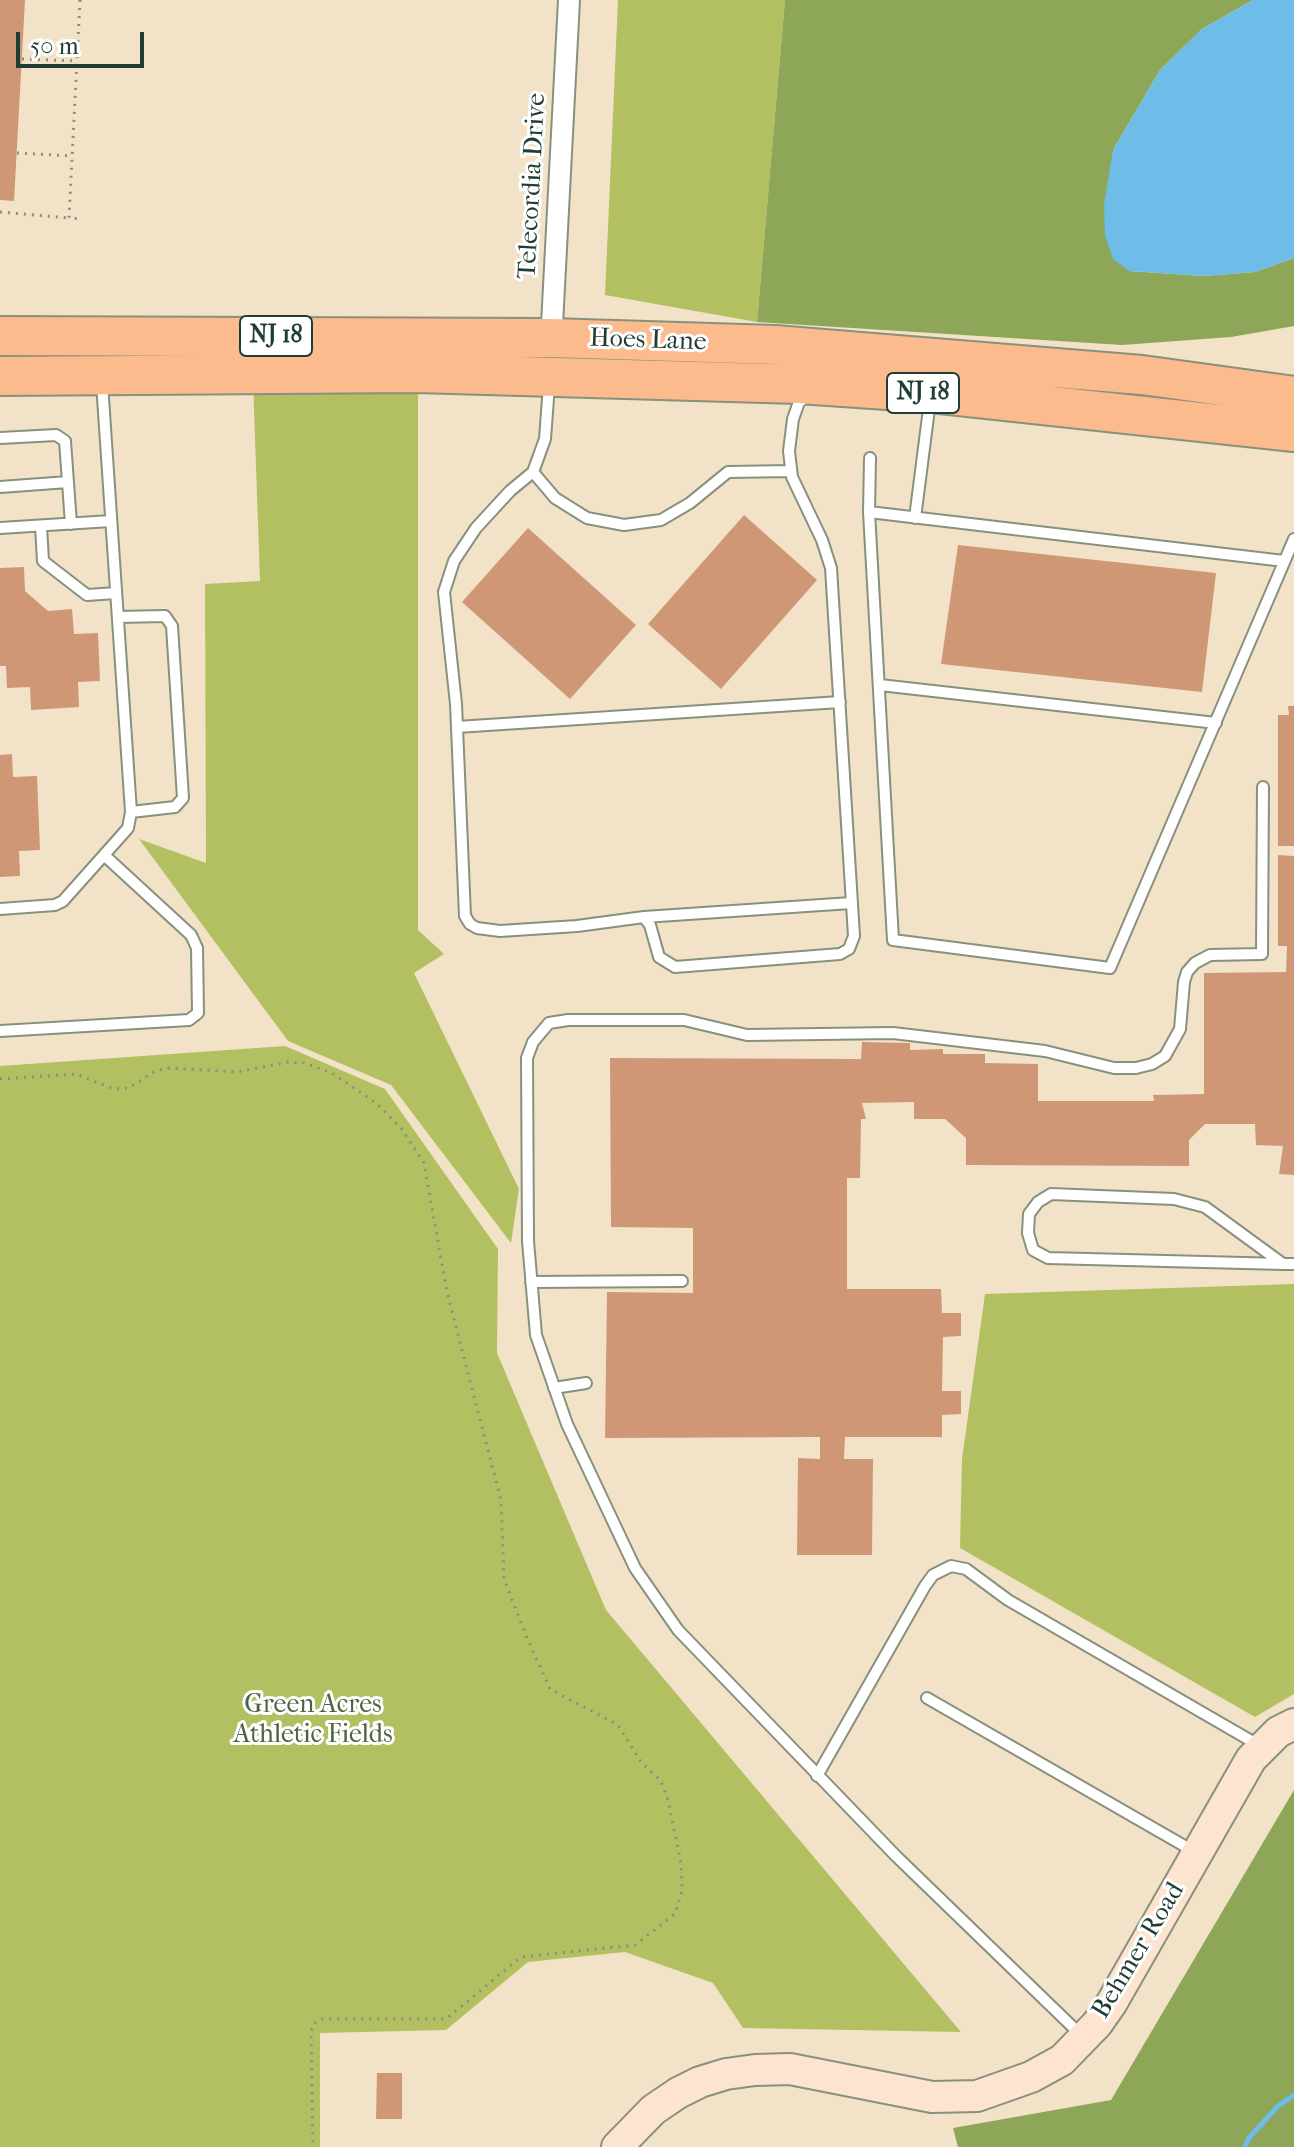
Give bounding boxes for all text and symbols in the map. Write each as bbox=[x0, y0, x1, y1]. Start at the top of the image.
scale bar bbox=[20, 16, 148, 66]
text: 50 m bbox=[30, 32, 79, 60]
street label: Telecordia Drive bbox=[513, 92, 553, 280]
road number: NJ 18 bbox=[240, 316, 312, 356]
street label: Hoes Lane bbox=[589, 323, 707, 359]
road number: NJ 18 bbox=[887, 373, 959, 413]
park label: Green Acres Athletic Fields bbox=[233, 1690, 393, 1752]
street label: Behmer Road bbox=[1086, 1877, 1192, 2025]

